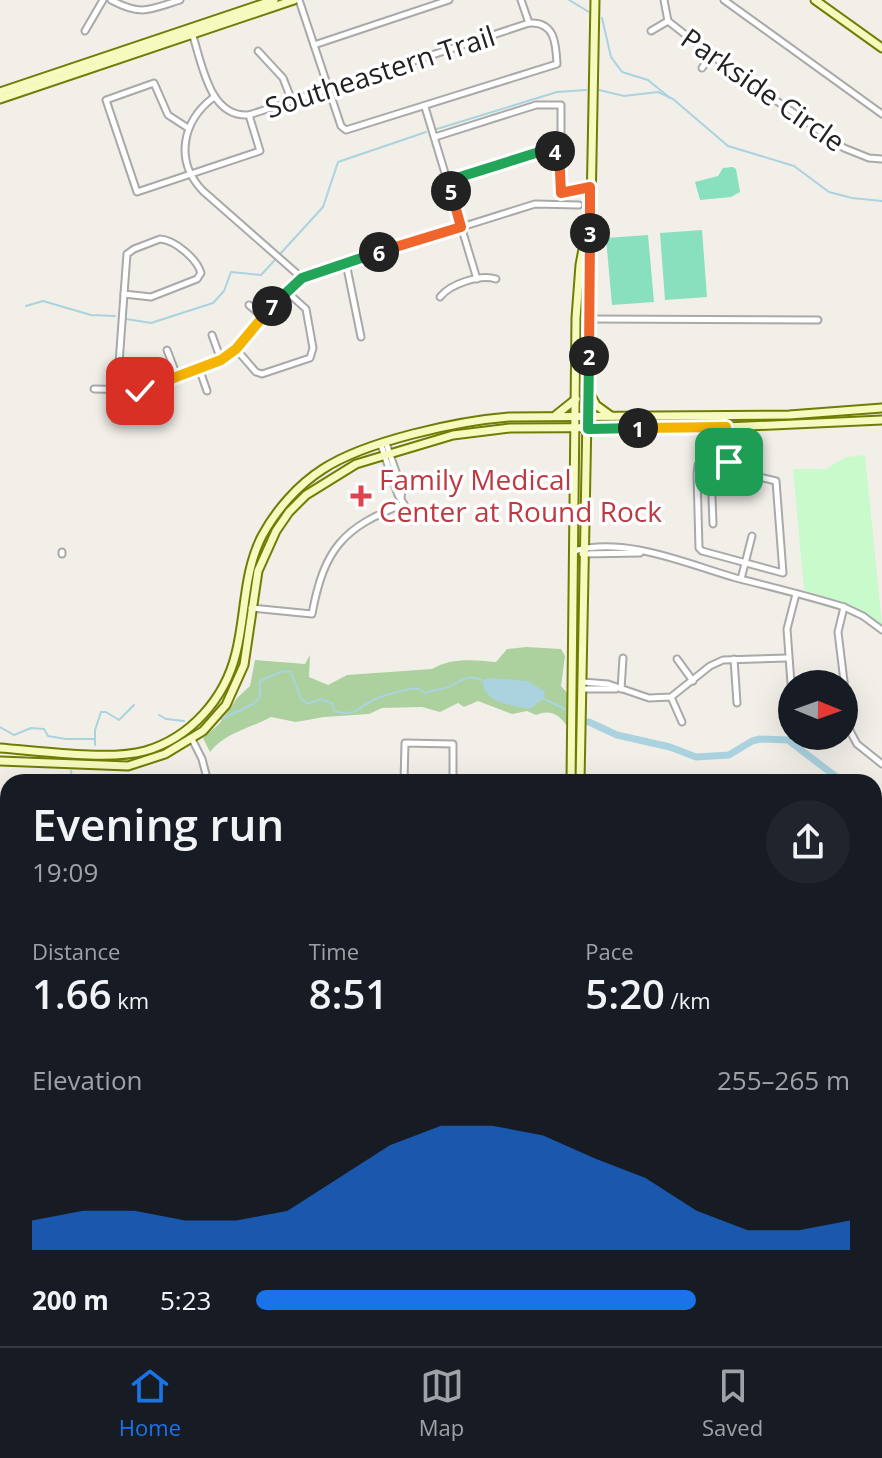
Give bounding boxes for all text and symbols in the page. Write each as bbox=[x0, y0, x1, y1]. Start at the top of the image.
street label: Southeastern Trail bbox=[260, 16, 499, 126]
street label: Parkside Circle bbox=[674, 19, 853, 160]
pin: 4 bbox=[535, 131, 575, 171]
text: 4 bbox=[549, 136, 561, 166]
pin: 5 bbox=[431, 171, 471, 211]
text: 5 bbox=[445, 176, 457, 206]
pin: 3 bbox=[570, 213, 610, 253]
text: 3 bbox=[584, 218, 596, 248]
pin: 6 bbox=[359, 232, 399, 272]
text: 6 bbox=[373, 237, 385, 267]
pin: 7 bbox=[252, 286, 292, 326]
text: 7 bbox=[266, 291, 278, 321]
pin: 2 bbox=[569, 336, 609, 376]
text: 2 bbox=[583, 341, 595, 371]
pin bbox=[106, 357, 174, 425]
icon: check bbox=[118, 369, 162, 413]
pin: 1 bbox=[618, 408, 658, 448]
text: 1 bbox=[632, 413, 644, 443]
pin bbox=[695, 428, 763, 496]
icon: arrive bbox=[707, 440, 751, 484]
place label: Family Medical Center at Round Rock bbox=[379, 460, 662, 530]
marker: Family Medical Center at Round Rock bbox=[350, 485, 372, 507]
north arrow bbox=[778, 670, 858, 750]
map controls bbox=[778, 670, 858, 750]
text: Evening run bbox=[32, 794, 284, 854]
button: share bbox=[766, 800, 850, 884]
text: 19:09 bbox=[32, 854, 98, 890]
text: Distance bbox=[32, 936, 120, 966]
text: Time bbox=[309, 936, 359, 966]
text: Pace bbox=[585, 936, 634, 966]
text: 1.66 bbox=[32, 966, 112, 1021]
text: 8:51 bbox=[309, 966, 388, 1021]
text: 5:20 bbox=[585, 966, 665, 1021]
text: km bbox=[112, 985, 149, 1015]
text: /km bbox=[665, 985, 711, 1015]
text: Elevation bbox=[32, 1062, 142, 1098]
text: 255–265 m bbox=[717, 1062, 850, 1098]
text: 200 m bbox=[32, 1282, 109, 1318]
text: 5:23 bbox=[160, 1282, 211, 1318]
tab: Home bbox=[119, 1364, 181, 1442]
tab: Map bbox=[419, 1364, 464, 1442]
tab: Saved bbox=[702, 1364, 763, 1442]

